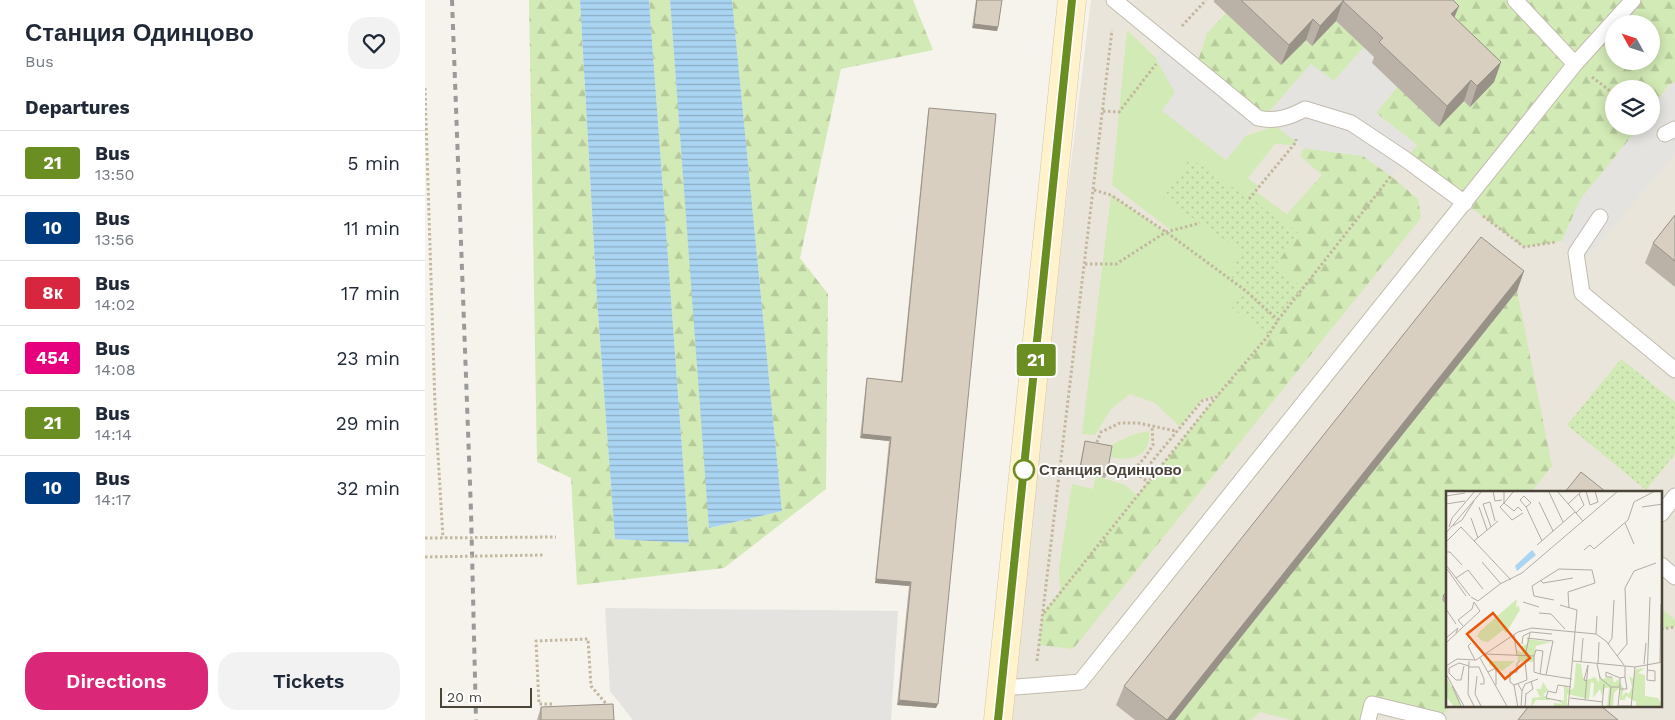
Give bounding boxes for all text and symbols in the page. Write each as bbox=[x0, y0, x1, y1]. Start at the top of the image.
north arrow bbox=[1605, 15, 1660, 70]
map controls bbox=[1605, 15, 1660, 135]
button: heart bbox=[348, 17, 400, 69]
text: Станция Одинцово bbox=[25, 19, 254, 47]
text: Bus bbox=[25, 52, 54, 71]
button: layers bbox=[1605, 80, 1660, 135]
text: Departures bbox=[25, 96, 130, 119]
text: Bus bbox=[95, 142, 130, 165]
text: 21 bbox=[43, 152, 62, 173]
text: 5 min bbox=[348, 152, 400, 175]
text: 13:50 bbox=[95, 165, 135, 184]
text: Bus bbox=[95, 207, 130, 230]
text: 10 bbox=[43, 217, 62, 238]
text: 11 min bbox=[344, 217, 400, 240]
text: 13:56 bbox=[95, 230, 134, 249]
text: Bus bbox=[95, 272, 130, 295]
text: 8к bbox=[42, 282, 63, 303]
text: 17 min bbox=[341, 282, 400, 305]
text: 14:02 bbox=[95, 295, 135, 314]
text: Bus bbox=[95, 337, 130, 360]
line badge: 21 bbox=[1013, 344, 1059, 376]
text: 454 bbox=[36, 347, 69, 368]
text: 23 min bbox=[336, 347, 400, 370]
text: 21 bbox=[1027, 349, 1045, 370]
text: 14:08 bbox=[95, 360, 136, 379]
text: Bus bbox=[95, 402, 130, 425]
text: 21 bbox=[43, 412, 62, 433]
text: 29 min bbox=[336, 412, 400, 435]
text: 14:14 bbox=[95, 425, 132, 444]
marker: Станция Одинцово bbox=[1013, 459, 1035, 481]
place label: Станция Одинцово bbox=[1039, 461, 1182, 479]
text: Bus bbox=[95, 467, 130, 490]
text: 10 bbox=[43, 477, 62, 498]
text: 32 min bbox=[336, 477, 400, 500]
text: 14:17 bbox=[95, 490, 131, 509]
inset map bbox=[1446, 491, 1663, 708]
button: Directions bbox=[25, 652, 208, 710]
button: Tickets bbox=[218, 652, 400, 710]
scale bar bbox=[440, 685, 533, 708]
text: 20 m bbox=[447, 689, 482, 705]

